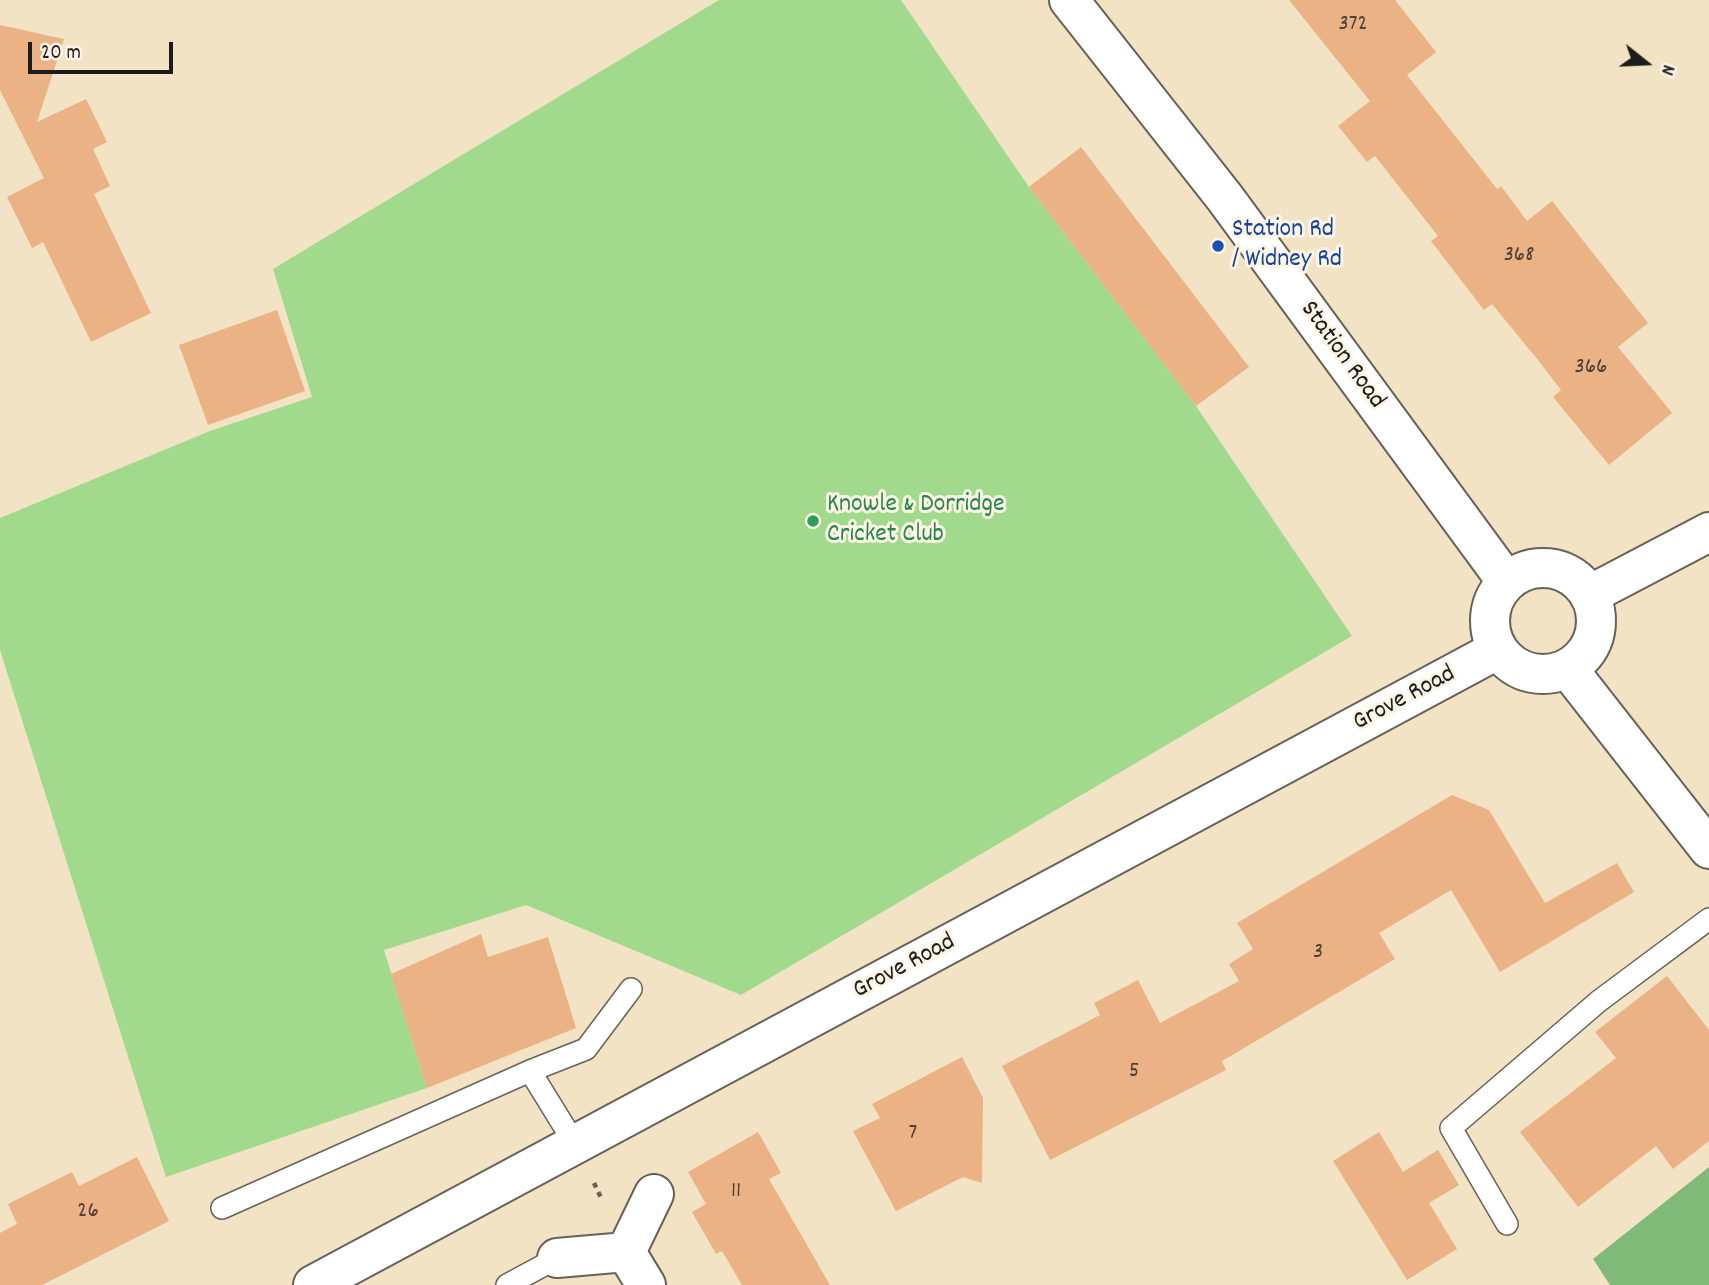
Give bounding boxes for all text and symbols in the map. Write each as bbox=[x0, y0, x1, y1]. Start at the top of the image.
house number: 372 bbox=[1338, 12, 1368, 40]
scale bar bbox=[32, 28, 177, 72]
north arrow bbox=[1611, 28, 1681, 98]
text: 20 m bbox=[41, 39, 81, 69]
text: N bbox=[1652, 61, 1681, 78]
place label: Station Rd / Widney Rd bbox=[1232, 215, 1342, 276]
marker: Station Rd / Widney Rd bbox=[1210, 238, 1226, 254]
house number: 368 bbox=[1504, 243, 1534, 271]
street label: Station Road bbox=[1291, 296, 1391, 416]
house number: 366 bbox=[1575, 355, 1607, 383]
place label: Knowle & Dorridge Cricket Club bbox=[827, 490, 1004, 552]
marker: Knowle & Dorridge Cricket Club bbox=[805, 513, 821, 529]
street label: Grove Road bbox=[1349, 660, 1461, 740]
street label: Grove Road bbox=[849, 928, 961, 1008]
house number: 3 bbox=[1313, 940, 1323, 968]
house number: 5 bbox=[1129, 1059, 1139, 1087]
house number: 7 bbox=[909, 1121, 917, 1149]
house number: 11 bbox=[731, 1179, 741, 1207]
house number: 26 bbox=[77, 1199, 99, 1227]

